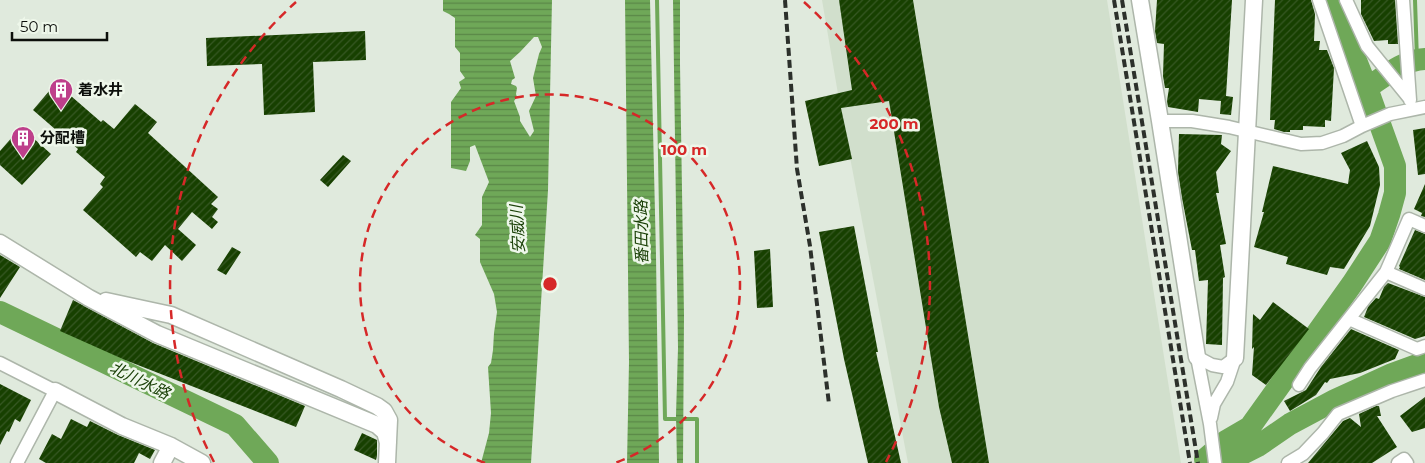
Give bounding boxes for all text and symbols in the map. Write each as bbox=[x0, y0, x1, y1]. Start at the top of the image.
scale bar bbox=[12, 10, 108, 42]
text: 50 m bbox=[20, 17, 58, 36]
building icon: 着水井 bbox=[48, 77, 74, 111]
place label: 着水井 bbox=[78, 80, 123, 99]
text: 200 m bbox=[869, 114, 919, 133]
building icon: 分配槽 bbox=[10, 125, 36, 159]
place label: 分配槽 bbox=[40, 128, 85, 147]
text: 100 m bbox=[661, 140, 707, 159]
water label: 番田水路 bbox=[631, 198, 652, 264]
water label: 安威川 bbox=[507, 203, 528, 253]
centre of rings bbox=[541, 275, 559, 293]
water label: 北川水路 bbox=[107, 358, 174, 404]

